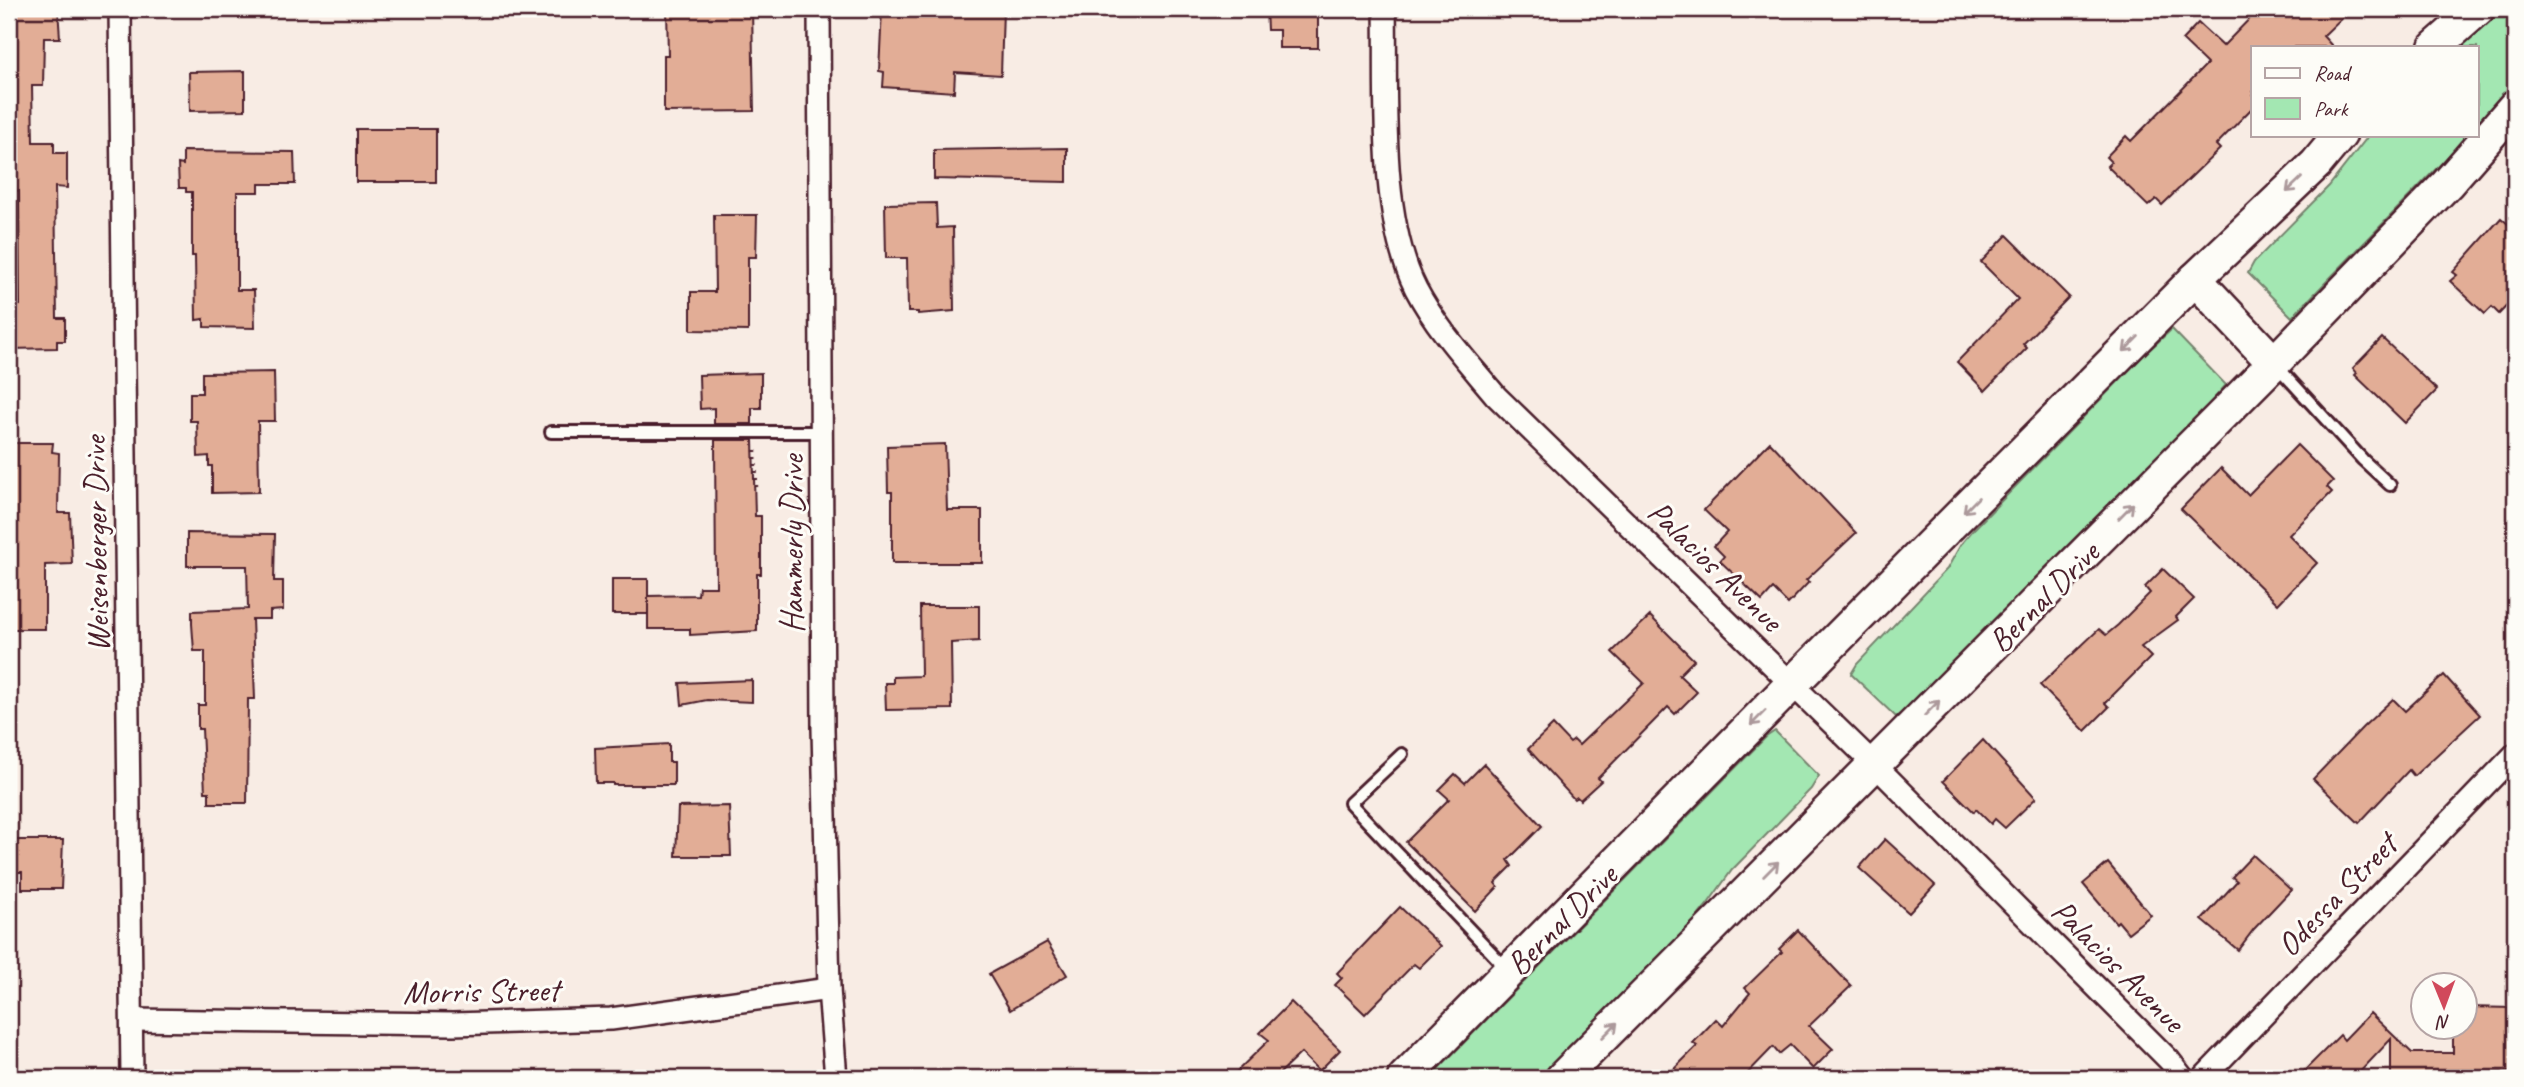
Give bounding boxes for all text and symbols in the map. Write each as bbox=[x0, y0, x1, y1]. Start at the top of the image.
legend bbox=[2251, 46, 2478, 136]
text: Road bbox=[2314, 60, 2353, 86]
text: Park bbox=[2314, 96, 2349, 122]
one-way arrow bbox=[2286, 176, 2303, 193]
one-way arrow bbox=[2123, 335, 2140, 352]
street label: Weisenberger Drive bbox=[73, 433, 119, 652]
street label: Hammerly Drive bbox=[771, 453, 813, 633]
street label: Palacios Avenue bbox=[1639, 491, 1793, 642]
one-way arrow bbox=[1962, 496, 1979, 513]
one-way arrow bbox=[2118, 503, 2135, 520]
street label: Bernal Drive bbox=[1979, 531, 2110, 661]
one-way arrow bbox=[1923, 699, 1940, 716]
one-way arrow bbox=[1750, 709, 1767, 726]
street label: Odessa Street bbox=[2268, 821, 2409, 965]
street label: Bernal Drive bbox=[1497, 854, 1628, 984]
one-way arrow bbox=[1762, 861, 1779, 878]
street label: Palacios Avenue bbox=[2043, 890, 2195, 1043]
street label: Morris Street bbox=[402, 969, 564, 1013]
north arrow bbox=[2408, 972, 2478, 1042]
text: N bbox=[2435, 1010, 2450, 1034]
one-way arrow bbox=[1602, 1022, 1619, 1039]

